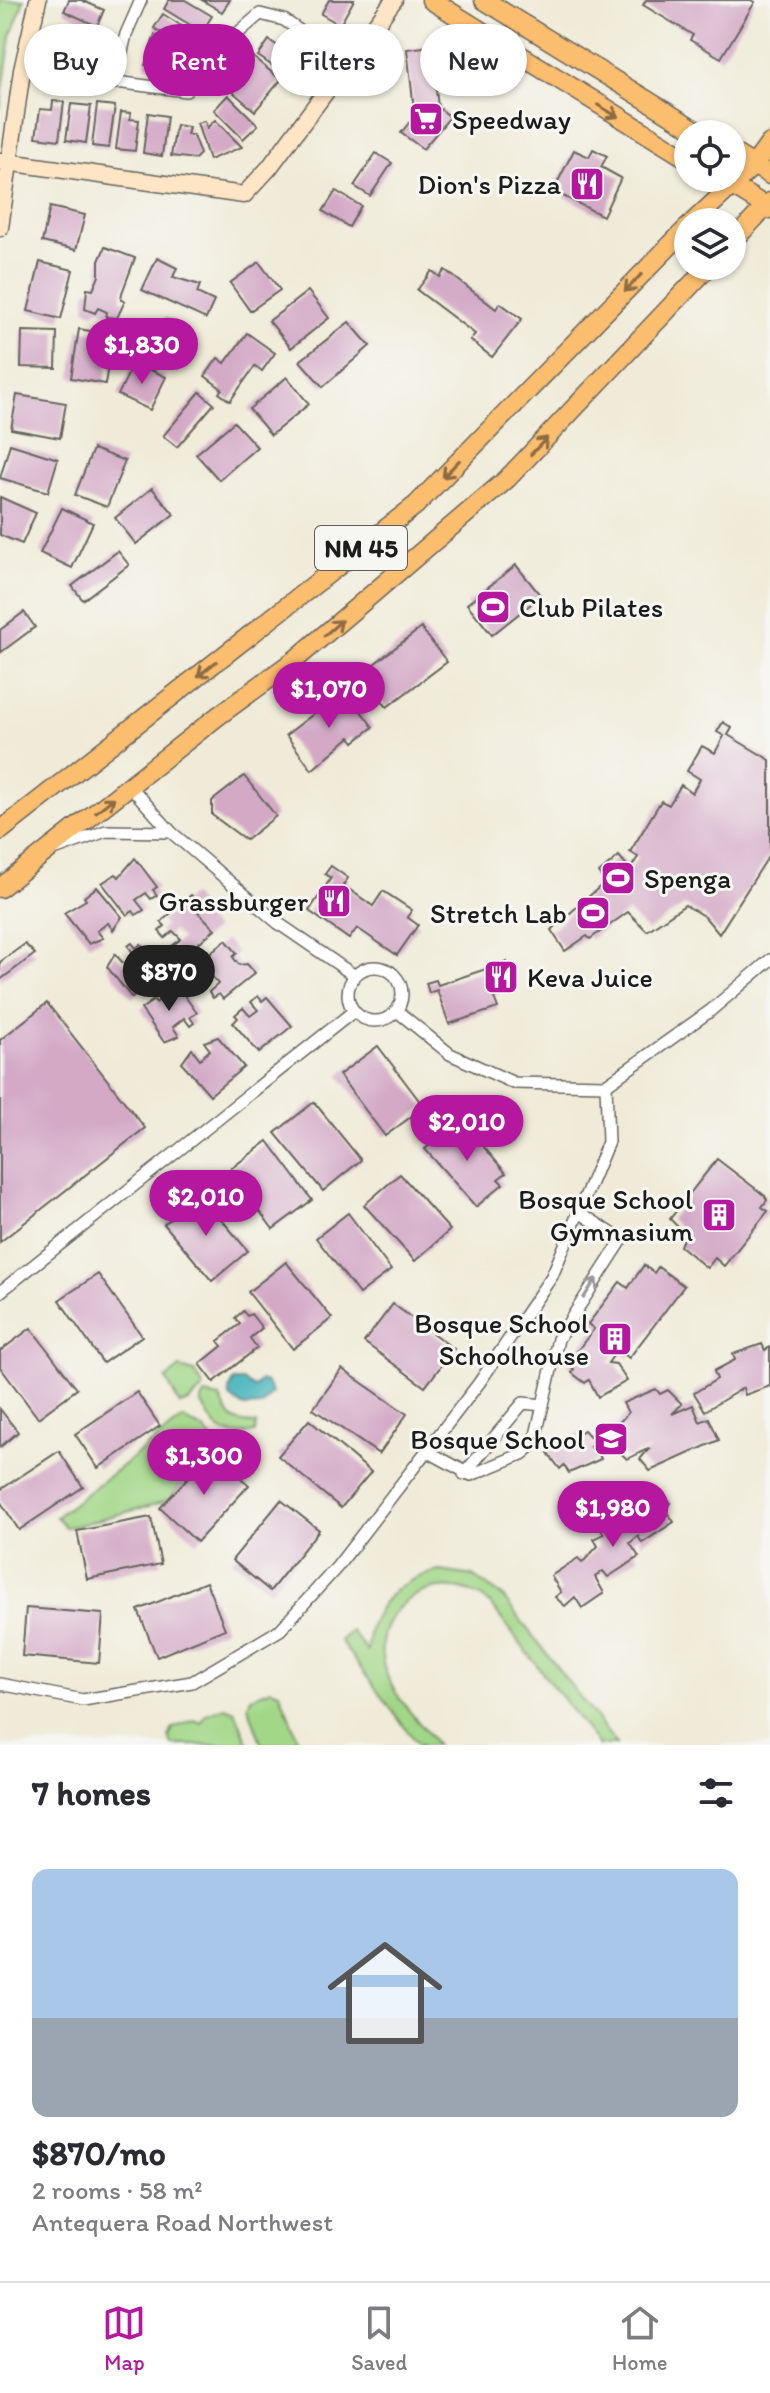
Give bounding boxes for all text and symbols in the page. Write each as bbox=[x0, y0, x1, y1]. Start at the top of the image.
chip: Buy bbox=[24, 24, 127, 96]
chip: Rent bbox=[143, 24, 255, 96]
chip: Filters bbox=[271, 24, 404, 96]
chip: New bbox=[420, 24, 527, 96]
supermarket icon: Speedway bbox=[407, 100, 445, 138]
place label: Speedway bbox=[452, 102, 571, 136]
one-way arrow bbox=[596, 103, 619, 119]
map controls bbox=[674, 120, 746, 280]
button: locate bbox=[674, 120, 746, 192]
restaurant icon: Dion's Pizza bbox=[568, 165, 606, 203]
place label: Dion's Pizza bbox=[418, 167, 561, 201]
button: layers bbox=[674, 208, 746, 280]
one-way arrow bbox=[624, 273, 643, 293]
pin: $1,830 bbox=[77, 318, 207, 386]
text: $1,830 bbox=[104, 328, 180, 360]
one-way arrow bbox=[529, 436, 548, 456]
one-way arrow bbox=[442, 459, 461, 479]
road number: NM 45 bbox=[315, 526, 407, 570]
sports icon: Club Pilates bbox=[474, 588, 512, 626]
place label: Club Pilates bbox=[519, 590, 663, 624]
one-way arrow bbox=[322, 619, 342, 637]
one-way arrow bbox=[197, 660, 218, 677]
pin: $1,070 bbox=[264, 662, 394, 730]
text: $1,070 bbox=[291, 672, 367, 704]
one-way arrow bbox=[94, 796, 115, 813]
sports icon: Spenga bbox=[599, 859, 637, 897]
place label: Spenga bbox=[644, 861, 731, 895]
restaurant icon: Grassburger bbox=[315, 882, 353, 920]
place label: Grassburger bbox=[159, 884, 308, 918]
sports icon: Stretch Lab bbox=[574, 894, 612, 932]
place label: Stretch Lab bbox=[430, 896, 567, 930]
pin: $870 bbox=[122, 945, 216, 1013]
text: $870 bbox=[141, 955, 197, 987]
restaurant icon: Keva Juice bbox=[482, 958, 520, 996]
place label: Keva Juice bbox=[527, 960, 653, 994]
pin: $2,010 bbox=[402, 1095, 532, 1163]
text: $2,010 bbox=[428, 1105, 506, 1137]
pin: $2,010 bbox=[141, 1170, 271, 1238]
text: $2,010 bbox=[167, 1180, 245, 1212]
place label: Bosque School Gymnasium bbox=[518, 1182, 693, 1248]
building icon: Bosque School Gymnasium bbox=[700, 1196, 738, 1234]
one-way arrow bbox=[583, 1277, 599, 1300]
place label: Bosque School Schoolhouse bbox=[414, 1306, 589, 1372]
building icon: Bosque School Schoolhouse bbox=[596, 1320, 634, 1358]
school or university icon: Bosque School bbox=[592, 1420, 630, 1458]
place label: Bosque School bbox=[410, 1422, 585, 1456]
pin: $1,300 bbox=[139, 1429, 269, 1497]
text: $1,300 bbox=[165, 1439, 243, 1471]
pin: $1,980 bbox=[548, 1481, 678, 1549]
text: $1,980 bbox=[575, 1491, 651, 1523]
icon: filters bbox=[694, 1771, 738, 1815]
text: 7 homes bbox=[32, 1773, 151, 1814]
icon: home bbox=[313, 1921, 457, 2065]
text: $870/mo bbox=[32, 2133, 166, 2174]
text: 2 rooms · 58 m² bbox=[32, 2174, 203, 2206]
text: Antequera Road Northwest bbox=[32, 2206, 333, 2238]
tab: Map bbox=[102, 2301, 146, 2376]
tab: Saved bbox=[351, 2301, 407, 2376]
tab: Home bbox=[612, 2301, 668, 2376]

